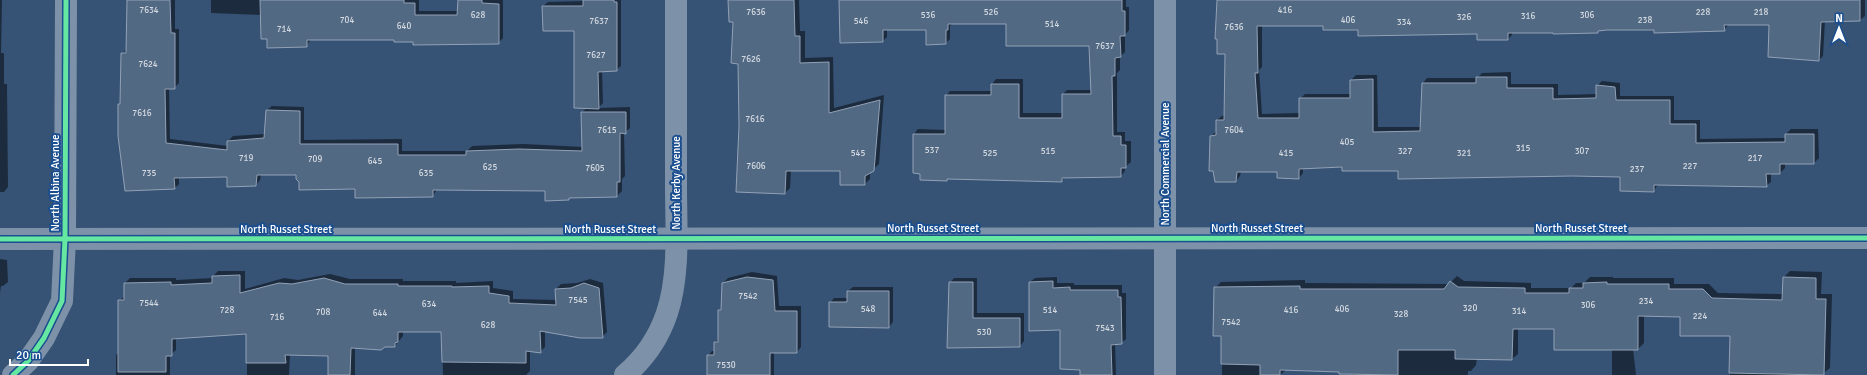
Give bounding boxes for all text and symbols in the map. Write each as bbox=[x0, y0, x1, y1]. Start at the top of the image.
house number: 7634 bbox=[139, 5, 159, 16]
house number: 416 bbox=[1278, 5, 1292, 16]
house number: 7636 bbox=[746, 7, 766, 18]
house number: 526 bbox=[984, 7, 998, 18]
house number: 228 bbox=[1696, 7, 1710, 18]
house number: 218 bbox=[1754, 7, 1768, 18]
north arrow bbox=[1819, 8, 1859, 48]
house number: 628 bbox=[471, 10, 485, 21]
house number: 536 bbox=[921, 10, 935, 21]
house number: 306 bbox=[1580, 10, 1594, 21]
house number: 316 bbox=[1521, 11, 1535, 22]
house number: 326 bbox=[1457, 12, 1471, 23]
text: N bbox=[1835, 12, 1843, 25]
house number: 704 bbox=[340, 15, 354, 26]
house number: 406 bbox=[1341, 15, 1355, 26]
house number: 238 bbox=[1638, 15, 1652, 26]
house number: 7637 bbox=[589, 16, 609, 27]
house number: 546 bbox=[854, 16, 868, 27]
house number: 334 bbox=[1397, 17, 1411, 28]
house number: 514 bbox=[1045, 19, 1059, 30]
house number: 640 bbox=[397, 21, 411, 32]
house number: 7636 bbox=[1224, 22, 1244, 33]
house number: 714 bbox=[277, 24, 291, 35]
house number: 7637 bbox=[1095, 41, 1115, 52]
house number: 7627 bbox=[586, 50, 606, 61]
house number: 7626 bbox=[741, 54, 761, 65]
house number: 7624 bbox=[138, 59, 158, 70]
street label: North Commercial Avenue bbox=[1159, 103, 1172, 225]
house number: 7616 bbox=[132, 108, 152, 119]
house number: 7616 bbox=[745, 114, 765, 125]
house number: 7615 bbox=[597, 125, 617, 136]
house number: 7604 bbox=[1224, 125, 1244, 136]
street label: North Albina Avenue bbox=[49, 135, 62, 231]
street label: North Kerby Avenue bbox=[670, 136, 683, 230]
house number: 405 bbox=[1340, 137, 1354, 148]
house number: 315 bbox=[1516, 143, 1530, 154]
house number: 537 bbox=[925, 145, 939, 156]
house number: 515 bbox=[1041, 146, 1055, 157]
house number: 327 bbox=[1398, 146, 1412, 157]
house number: 307 bbox=[1575, 146, 1589, 157]
house number: 545 bbox=[851, 148, 865, 159]
house number: 525 bbox=[983, 148, 997, 159]
house number: 415 bbox=[1279, 148, 1293, 159]
house number: 321 bbox=[1457, 148, 1471, 159]
house number: 719 bbox=[239, 153, 253, 164]
house number: 217 bbox=[1748, 153, 1762, 164]
house number: 709 bbox=[308, 154, 322, 165]
house number: 645 bbox=[368, 156, 382, 167]
house number: 7606 bbox=[746, 161, 766, 172]
house number: 227 bbox=[1683, 161, 1697, 172]
house number: 625 bbox=[483, 162, 497, 173]
house number: 7605 bbox=[585, 163, 605, 174]
house number: 237 bbox=[1630, 164, 1644, 175]
house number: 735 bbox=[142, 168, 156, 179]
house number: 635 bbox=[419, 168, 433, 179]
street label: North Russet Street bbox=[887, 222, 979, 235]
street label: North Russet Street bbox=[1211, 222, 1303, 235]
street label: North Russet Street bbox=[1535, 222, 1627, 235]
street label: North Russet Street bbox=[240, 223, 332, 236]
street label: North Russet Street bbox=[564, 223, 656, 236]
house number: 7542 bbox=[738, 291, 758, 302]
house number: 7545 bbox=[568, 295, 588, 306]
house number: 234 bbox=[1639, 296, 1653, 307]
house number: 7544 bbox=[139, 298, 159, 309]
house number: 634 bbox=[422, 299, 436, 310]
house number: 306 bbox=[1581, 300, 1595, 311]
house number: 320 bbox=[1463, 303, 1477, 314]
house number: 548 bbox=[861, 304, 875, 315]
house number: 406 bbox=[1335, 304, 1349, 315]
house number: 728 bbox=[220, 305, 234, 316]
house number: 514 bbox=[1043, 305, 1057, 316]
house number: 416 bbox=[1284, 305, 1298, 316]
house number: 314 bbox=[1512, 306, 1526, 317]
house number: 708 bbox=[316, 307, 330, 318]
house number: 644 bbox=[373, 308, 387, 319]
house number: 328 bbox=[1394, 309, 1408, 320]
house number: 224 bbox=[1693, 311, 1707, 322]
house number: 716 bbox=[270, 312, 284, 323]
house number: 7542 bbox=[1221, 317, 1241, 328]
house number: 628 bbox=[481, 320, 495, 331]
house number: 7543 bbox=[1095, 323, 1115, 334]
house number: 530 bbox=[977, 327, 991, 338]
scale bar bbox=[10, 341, 88, 367]
text: 20 m bbox=[16, 348, 41, 363]
house number: 7530 bbox=[716, 360, 736, 371]

